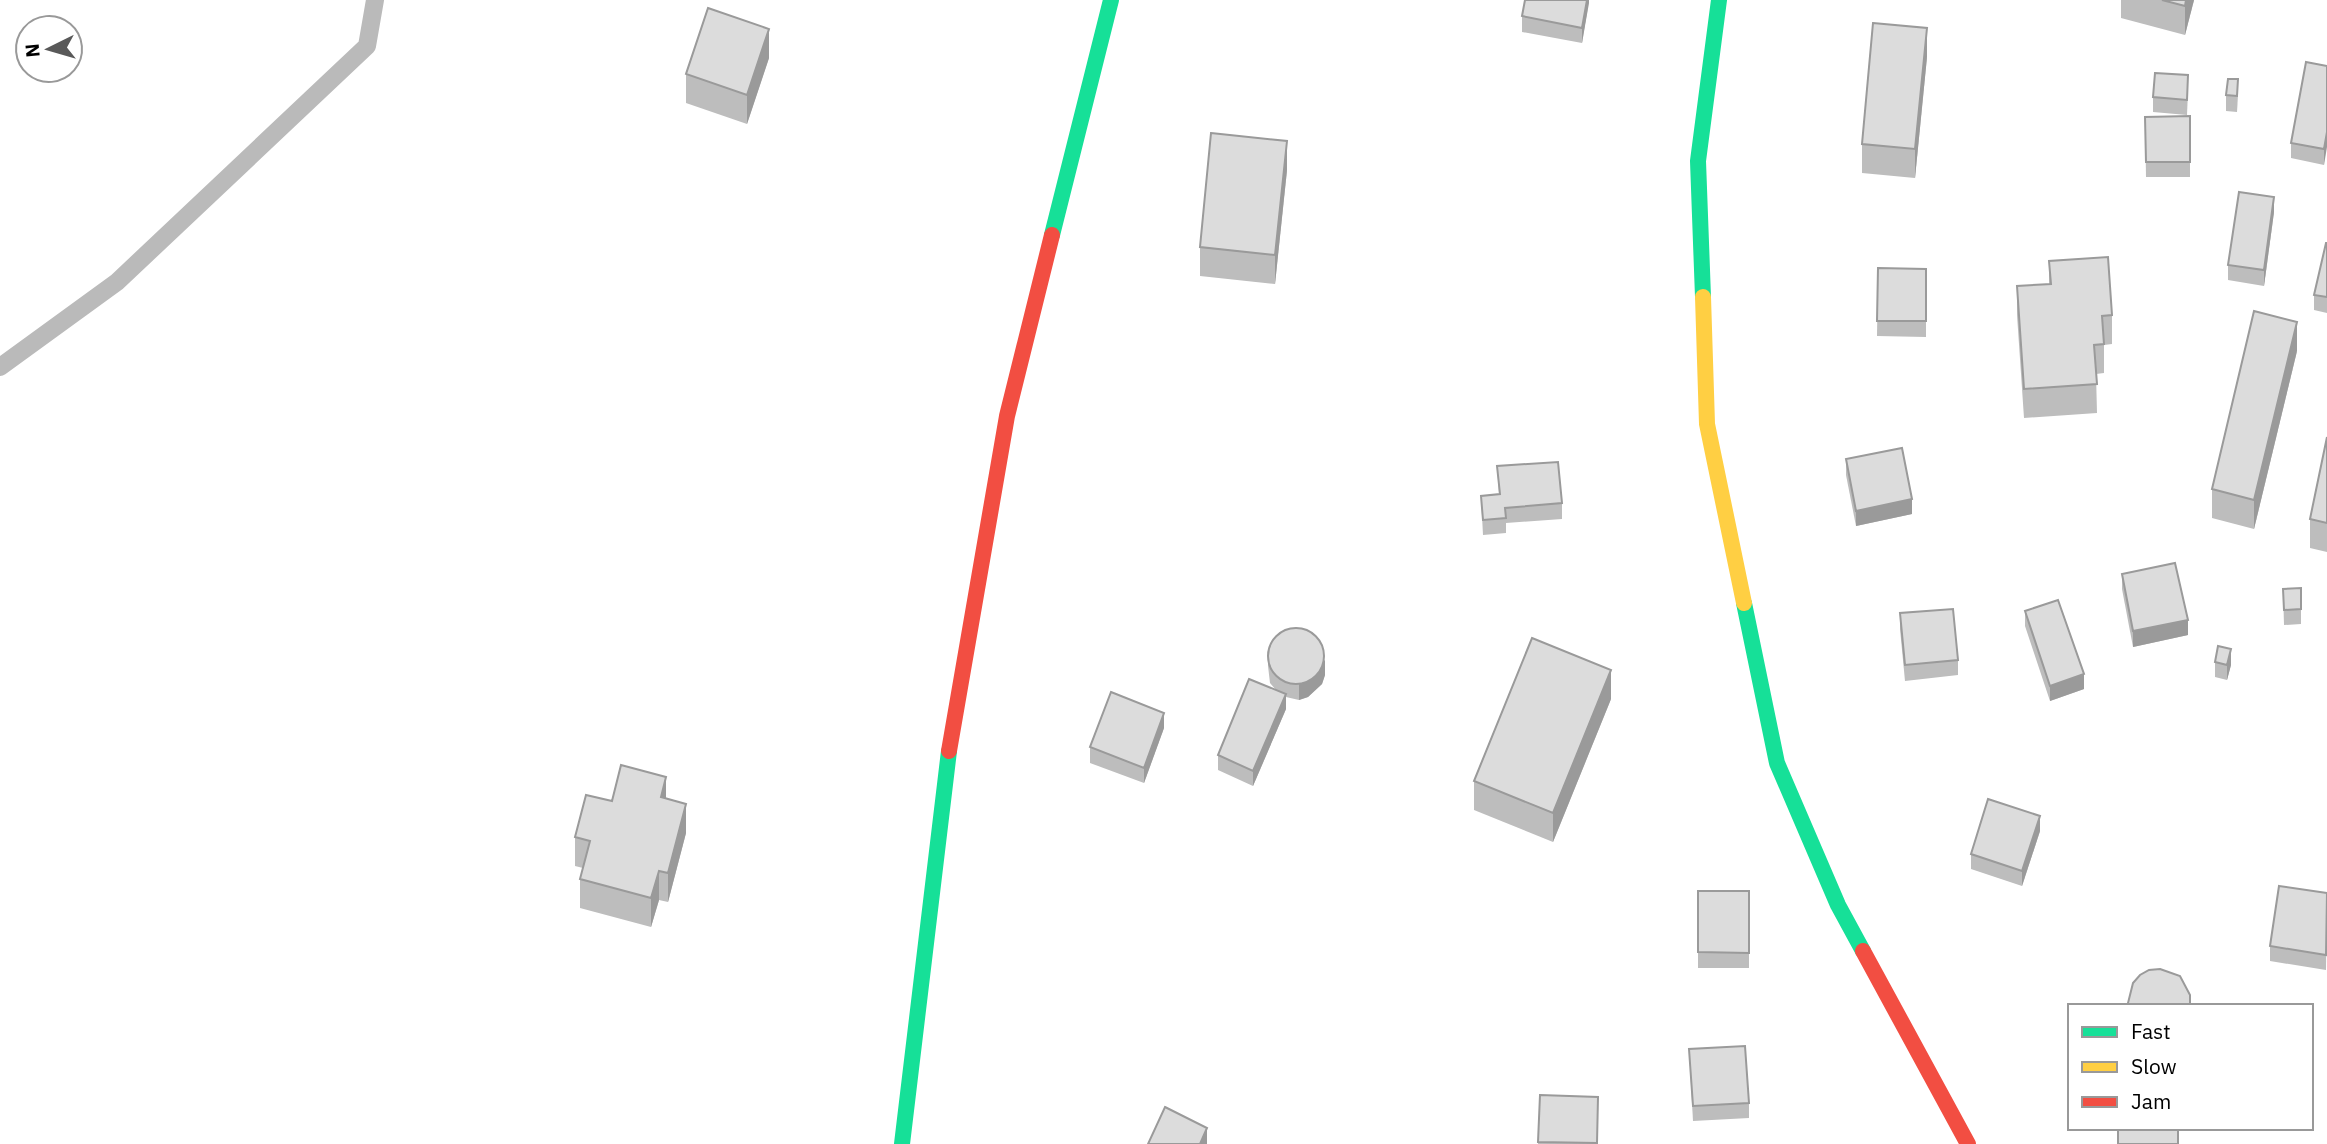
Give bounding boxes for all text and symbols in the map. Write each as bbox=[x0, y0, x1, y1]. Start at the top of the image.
north arrow bbox=[14, 14, 84, 84]
text: N bbox=[20, 43, 45, 58]
legend bbox=[2068, 1004, 2313, 1130]
text: Fast bbox=[2131, 1017, 2171, 1045]
text: Slow bbox=[2131, 1052, 2177, 1080]
text: Jam bbox=[2131, 1087, 2171, 1115]

